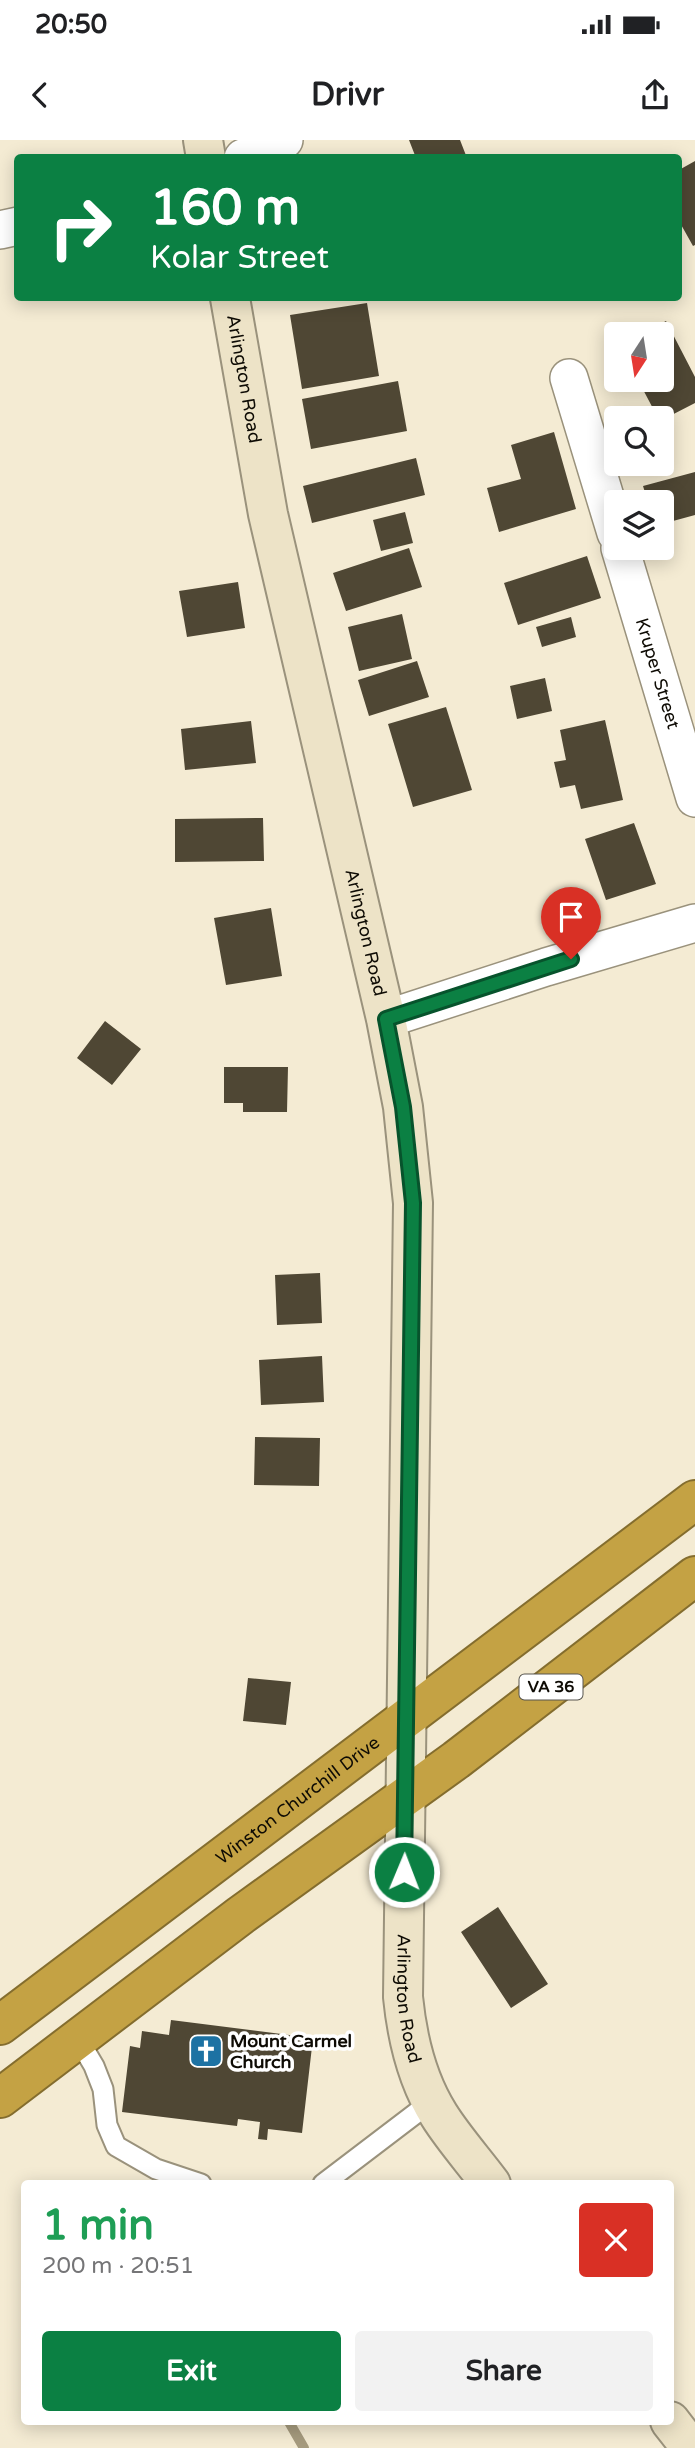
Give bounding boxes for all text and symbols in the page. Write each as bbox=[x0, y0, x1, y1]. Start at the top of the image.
text: 20:50 bbox=[35, 9, 107, 40]
icon: back bbox=[21, 76, 59, 114]
text: Drivr bbox=[311, 76, 384, 114]
icon: share bbox=[636, 76, 674, 114]
text: 160 m bbox=[150, 179, 300, 238]
icon: right bbox=[35, 182, 126, 273]
text: Kolar Street bbox=[150, 239, 329, 277]
street label: Arlington Road bbox=[222, 313, 266, 445]
north arrow bbox=[604, 322, 674, 392]
map controls bbox=[604, 322, 674, 560]
button: search bbox=[604, 406, 674, 476]
button: layers bbox=[604, 490, 674, 560]
street label: Kruper Street bbox=[631, 615, 685, 732]
street label: Arlington Road bbox=[340, 867, 391, 998]
pin bbox=[541, 887, 601, 959]
icon: arrive bbox=[552, 898, 590, 936]
road number: VA 36 bbox=[520, 1674, 582, 1700]
street label: Winston Churchill Drive bbox=[211, 1731, 384, 1869]
position arrow bbox=[367, 1835, 441, 1909]
street label: Arlington Road bbox=[392, 1934, 426, 2066]
place label: Mount Carmel Church bbox=[230, 2030, 352, 2073]
church icon: Mount Carmel Church bbox=[187, 2032, 225, 2070]
text: 1 min bbox=[42, 2200, 154, 2251]
button: close bbox=[579, 2203, 653, 2277]
text: 200 m · 20:51 bbox=[42, 2252, 194, 2280]
button: Exit bbox=[42, 2331, 341, 2411]
button: Share bbox=[355, 2331, 653, 2411]

